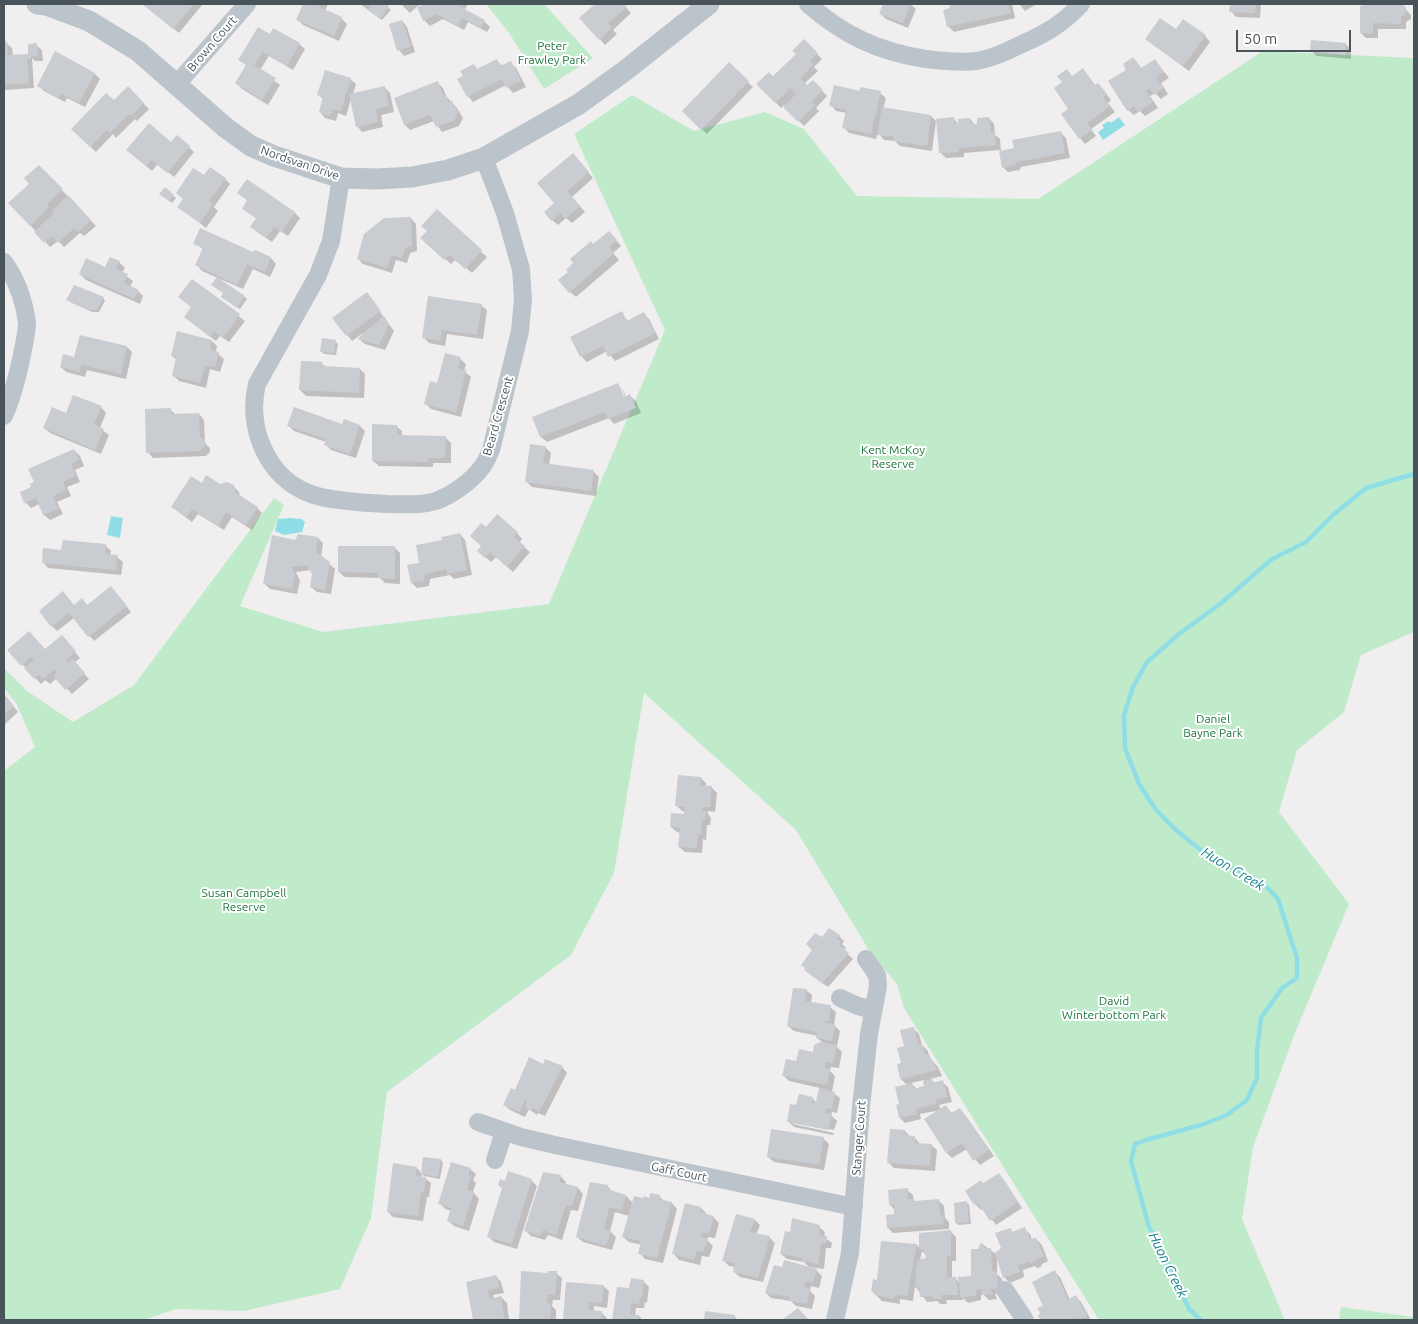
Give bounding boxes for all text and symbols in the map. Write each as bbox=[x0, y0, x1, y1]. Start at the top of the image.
street label: Brown Court bbox=[184, 13, 240, 75]
scale bar bbox=[1238, 20, 1353, 52]
text: 50 m bbox=[1244, 30, 1277, 47]
park label: Peter Frawley Park bbox=[518, 39, 586, 67]
street label: Nordsvan Drive bbox=[259, 143, 341, 183]
street label: Beard Crescent bbox=[480, 375, 516, 457]
park label: Kent McKoy Reserve bbox=[861, 443, 925, 471]
park label: Daniel Bayne Park bbox=[1183, 712, 1243, 740]
water label: Huon Creek bbox=[1198, 844, 1268, 894]
park label: Susan Campbell Reserve bbox=[202, 886, 286, 914]
park label: David Winterbottom Park bbox=[1062, 994, 1166, 1022]
street label: Stanger Court bbox=[849, 1100, 869, 1176]
street label: Gaff Court bbox=[650, 1159, 708, 1185]
water label: Huon Creek bbox=[1145, 1229, 1191, 1301]

